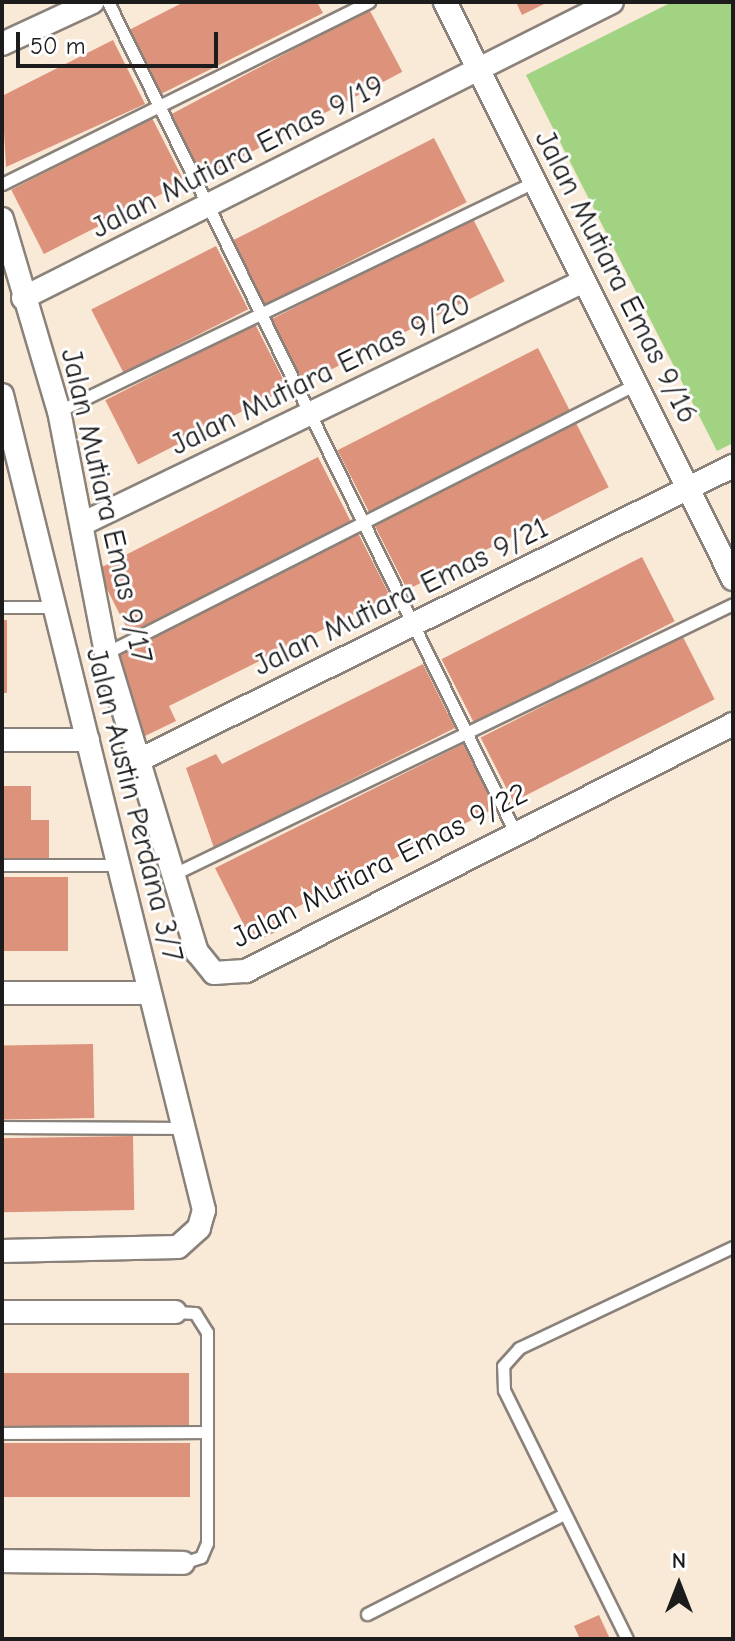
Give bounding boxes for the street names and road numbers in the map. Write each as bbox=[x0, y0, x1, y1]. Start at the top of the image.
street label: Jalan Mutiara Emas 9/19 bbox=[86, 67, 390, 247]
street label: Jalan Mutiara Emas 9/16 bbox=[526, 124, 706, 430]
street label: Jalan Mutiara Emas 9/20 bbox=[165, 287, 477, 463]
street label: Jalan Mutiara Emas 9/17 bbox=[52, 345, 160, 667]
street label: Jalan Mutiara Emas 9/21 bbox=[248, 510, 554, 684]
street label: Jalan Austin Perdana 3/7 bbox=[78, 644, 190, 966]
street label: Jalan Mutiara Emas 9/22 bbox=[226, 776, 534, 956]

